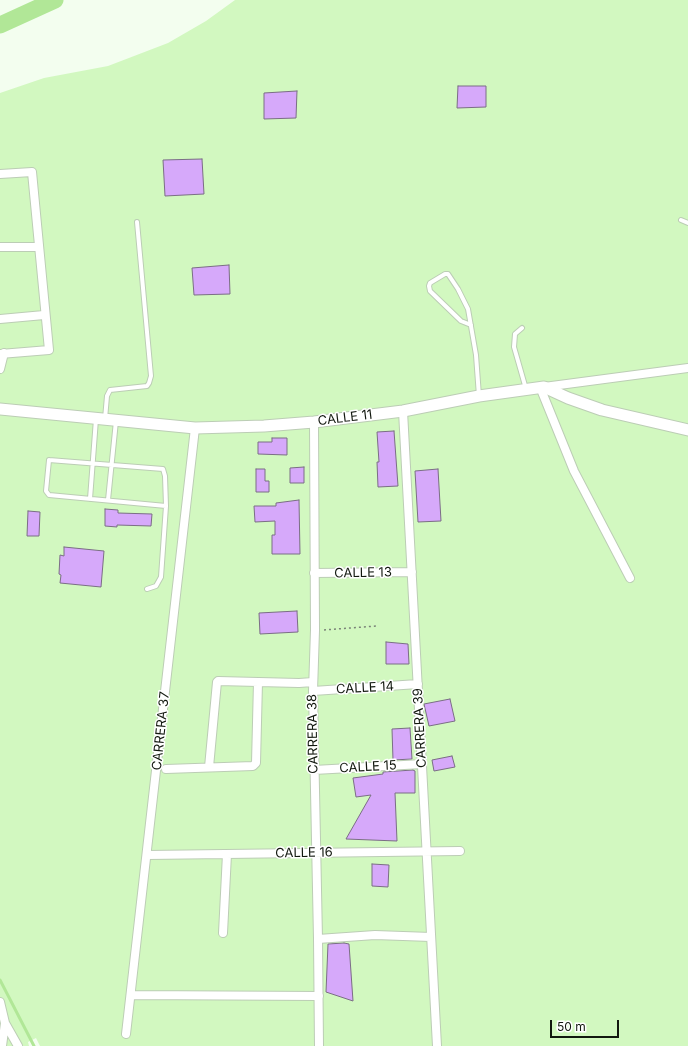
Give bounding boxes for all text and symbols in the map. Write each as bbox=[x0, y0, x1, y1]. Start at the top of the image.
street label: CALLE 11 bbox=[317, 407, 373, 429]
street label: CALLE 13 bbox=[334, 565, 392, 581]
street label: CALLE 14 bbox=[336, 679, 394, 697]
street label: CARRERA 39 bbox=[410, 688, 430, 768]
street label: CARRERA 37 bbox=[149, 691, 173, 771]
street label: CARRERA 38 bbox=[305, 694, 321, 774]
street label: CALLE 15 bbox=[339, 758, 397, 776]
street label: CALLE 16 bbox=[275, 845, 333, 861]
scale bar bbox=[552, 1012, 621, 1038]
text: 50 m bbox=[557, 1019, 586, 1034]

